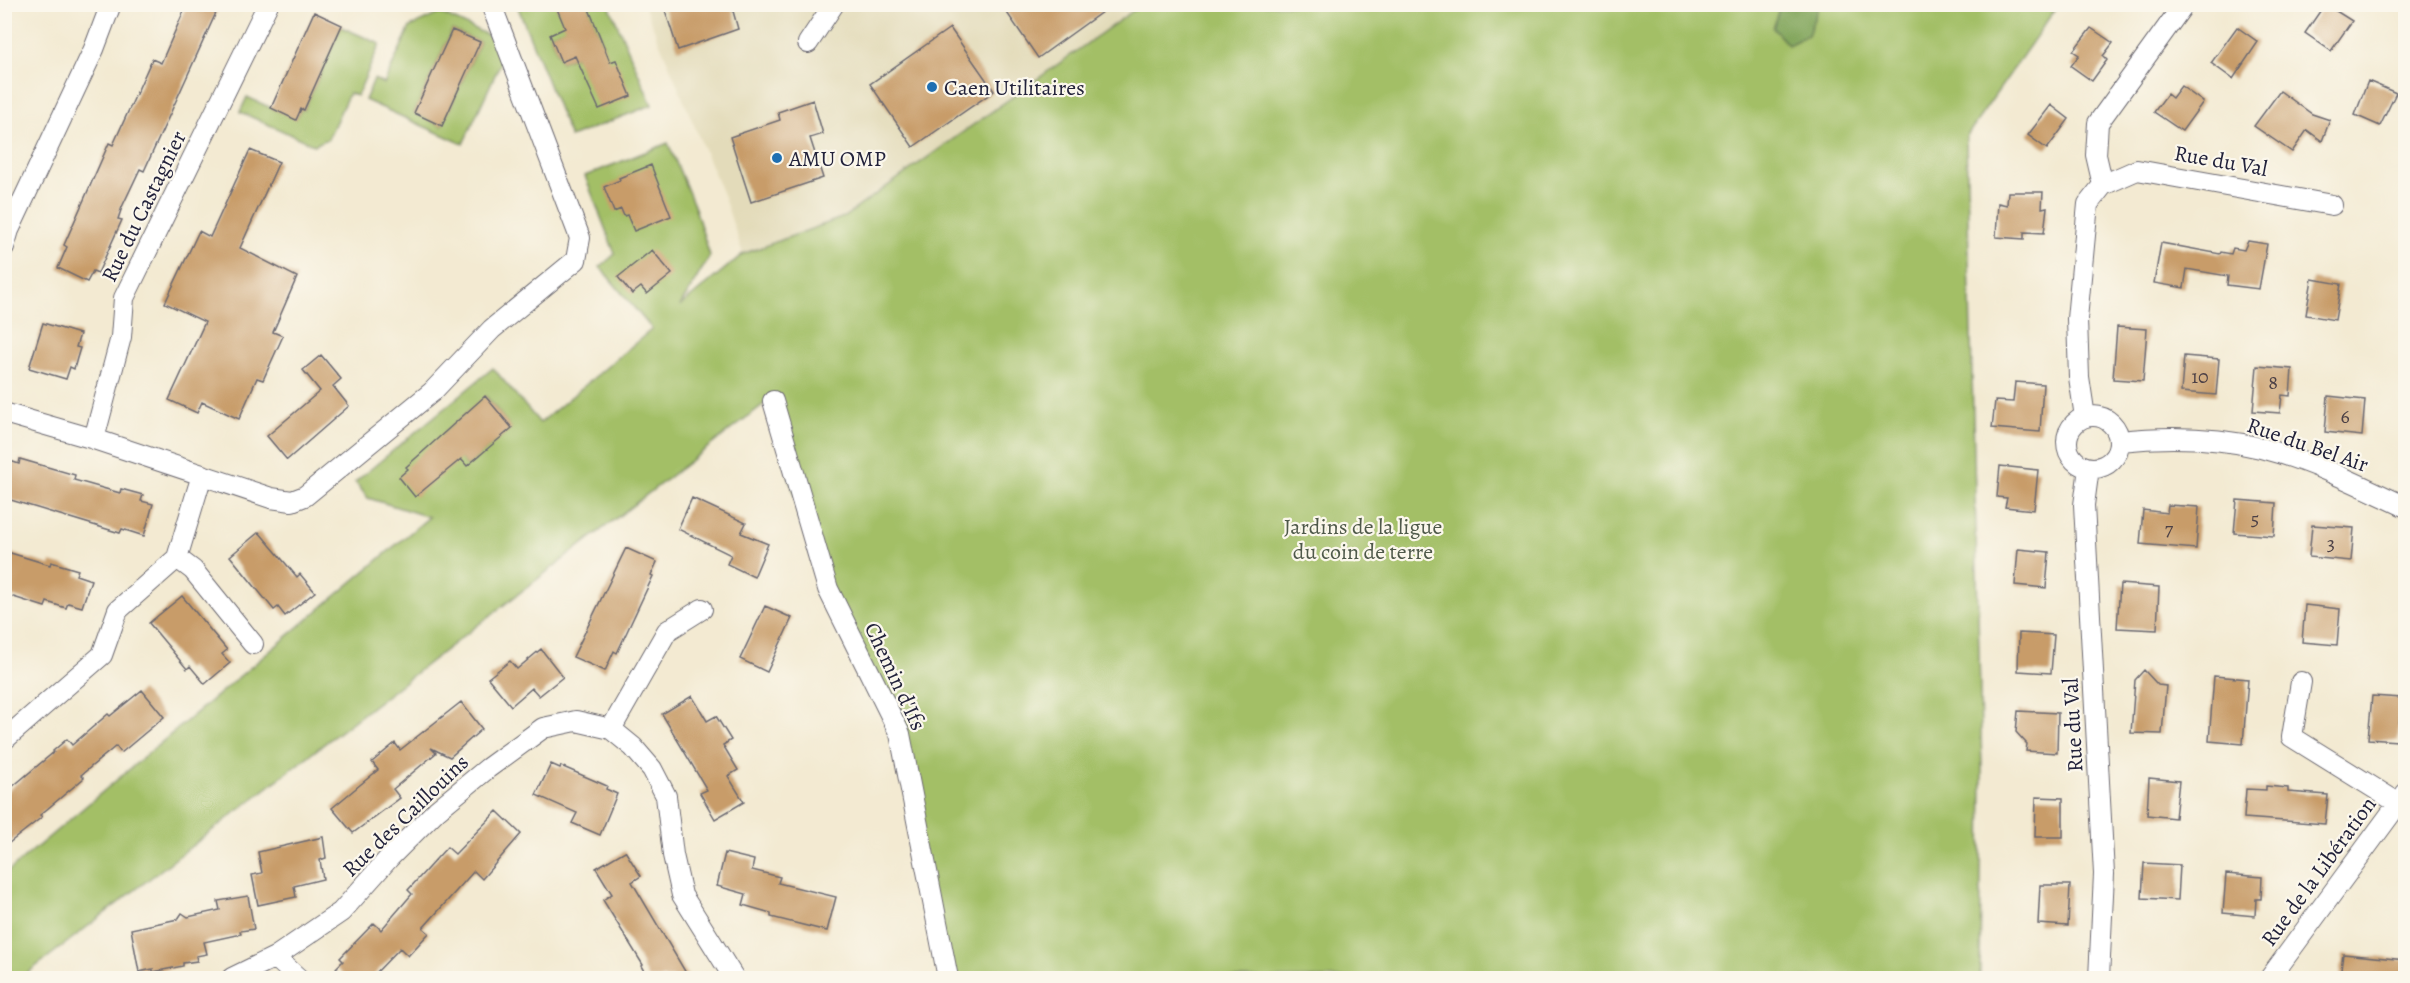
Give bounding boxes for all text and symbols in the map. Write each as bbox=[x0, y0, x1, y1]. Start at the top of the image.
place label: Caen Utilitaires bbox=[944, 73, 1085, 103]
marker: Caen Utilitaires bbox=[925, 80, 939, 94]
street label: Rue du Castagnier bbox=[94, 126, 194, 287]
street label: Rue du Val bbox=[2172, 138, 2270, 184]
place label: AMU OMP bbox=[788, 144, 886, 174]
marker: AMU OMP bbox=[770, 151, 784, 165]
house number: 10 bbox=[2191, 363, 2209, 390]
house number: 8 bbox=[2268, 369, 2278, 396]
house number: 6 bbox=[2340, 403, 2350, 430]
street label: Rue du Bel Air bbox=[2243, 410, 2372, 480]
house number: 5 bbox=[2251, 505, 2259, 532]
park label: Jardins de la ligue du coin de terre bbox=[1284, 512, 1442, 567]
house number: 7 bbox=[2165, 515, 2174, 542]
house number: 3 bbox=[2327, 530, 2335, 557]
street label: Chemin d'Ifs bbox=[857, 618, 933, 735]
street label: Rue du Val bbox=[2056, 677, 2090, 773]
street label: Rue des Caillouins bbox=[336, 748, 475, 884]
street label: Rue de la Libération bbox=[2254, 791, 2383, 953]

